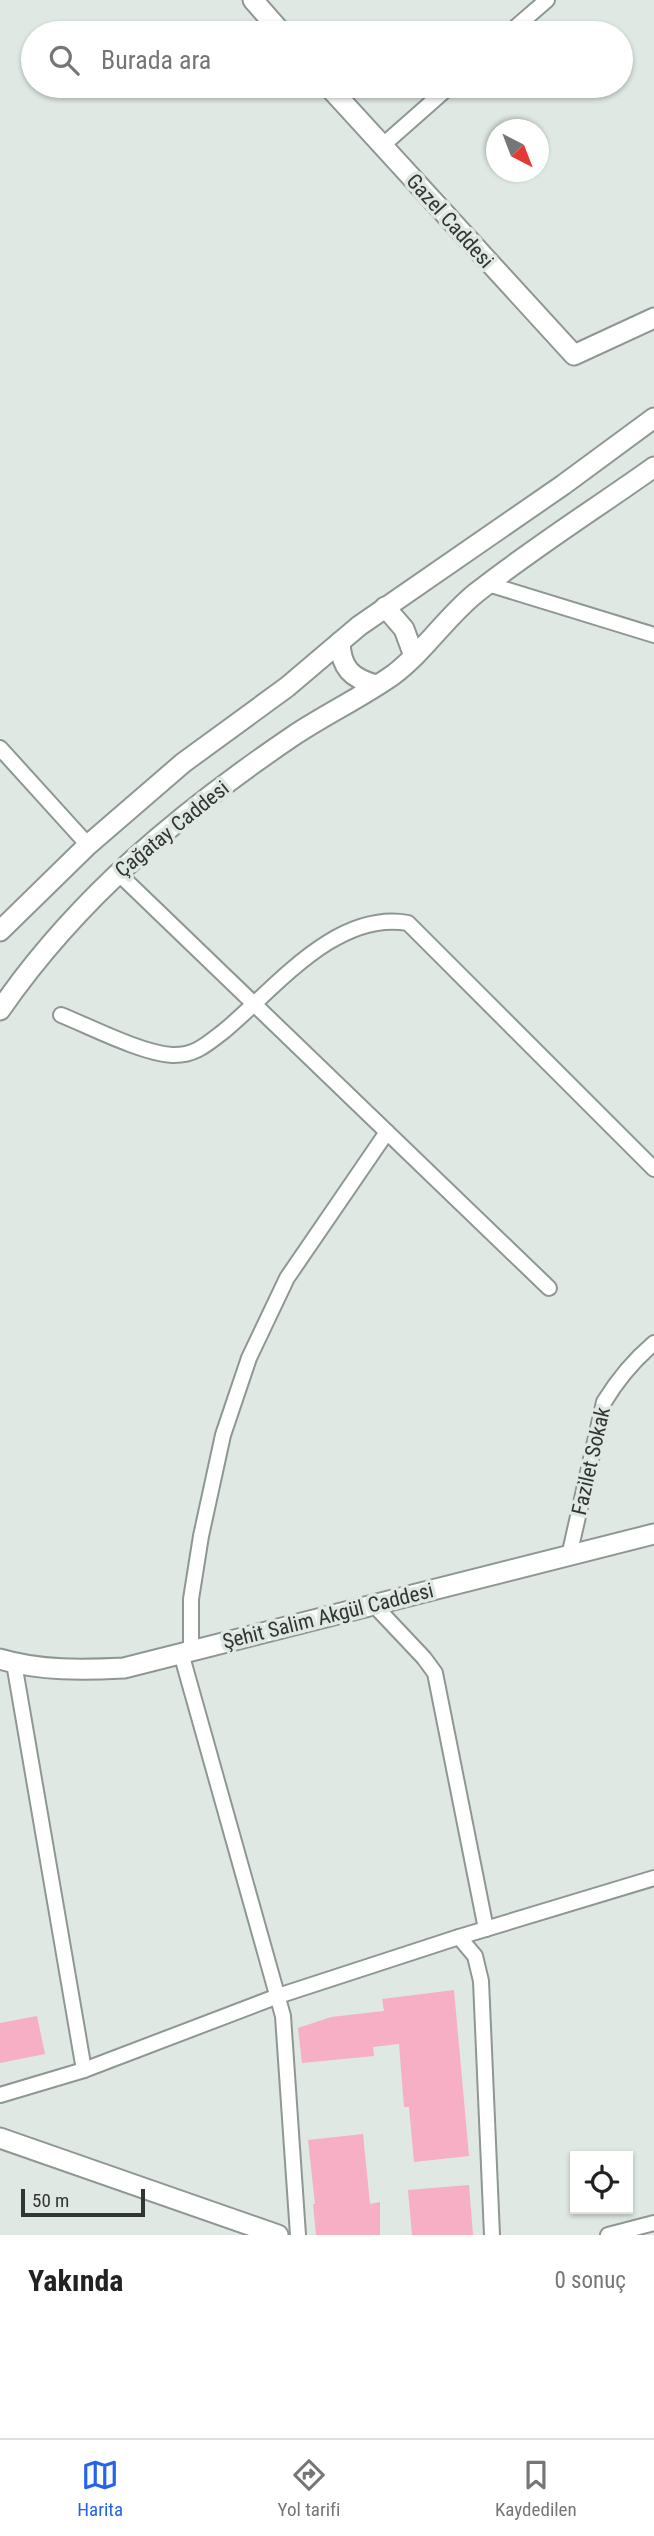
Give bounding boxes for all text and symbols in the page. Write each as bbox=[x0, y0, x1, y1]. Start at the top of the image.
search box bbox=[21, 21, 633, 98]
icon: search bbox=[45, 41, 83, 79]
text: Burada ara bbox=[101, 45, 211, 75]
north arrow bbox=[486, 119, 549, 182]
street label: Gazel Caddesi bbox=[402, 169, 498, 273]
street label: Çağatay Caddesi bbox=[110, 776, 234, 882]
street label: Fazilet Sokak bbox=[567, 1404, 615, 1517]
street label: Şehit Salim Akgül Caddesi bbox=[220, 1578, 436, 1654]
map controls bbox=[570, 2151, 633, 2214]
button: locate bbox=[570, 2151, 633, 2214]
scale bar bbox=[21, 2186, 145, 2218]
text: 50 m bbox=[32, 2189, 69, 2212]
text: Yakında bbox=[28, 2263, 123, 2298]
text: 0 sonuç bbox=[554, 2267, 626, 2294]
tab: Harita bbox=[77, 2456, 123, 2521]
tab: Yol tarifi bbox=[278, 2456, 340, 2521]
tab: Kaydedilen bbox=[495, 2456, 577, 2521]

